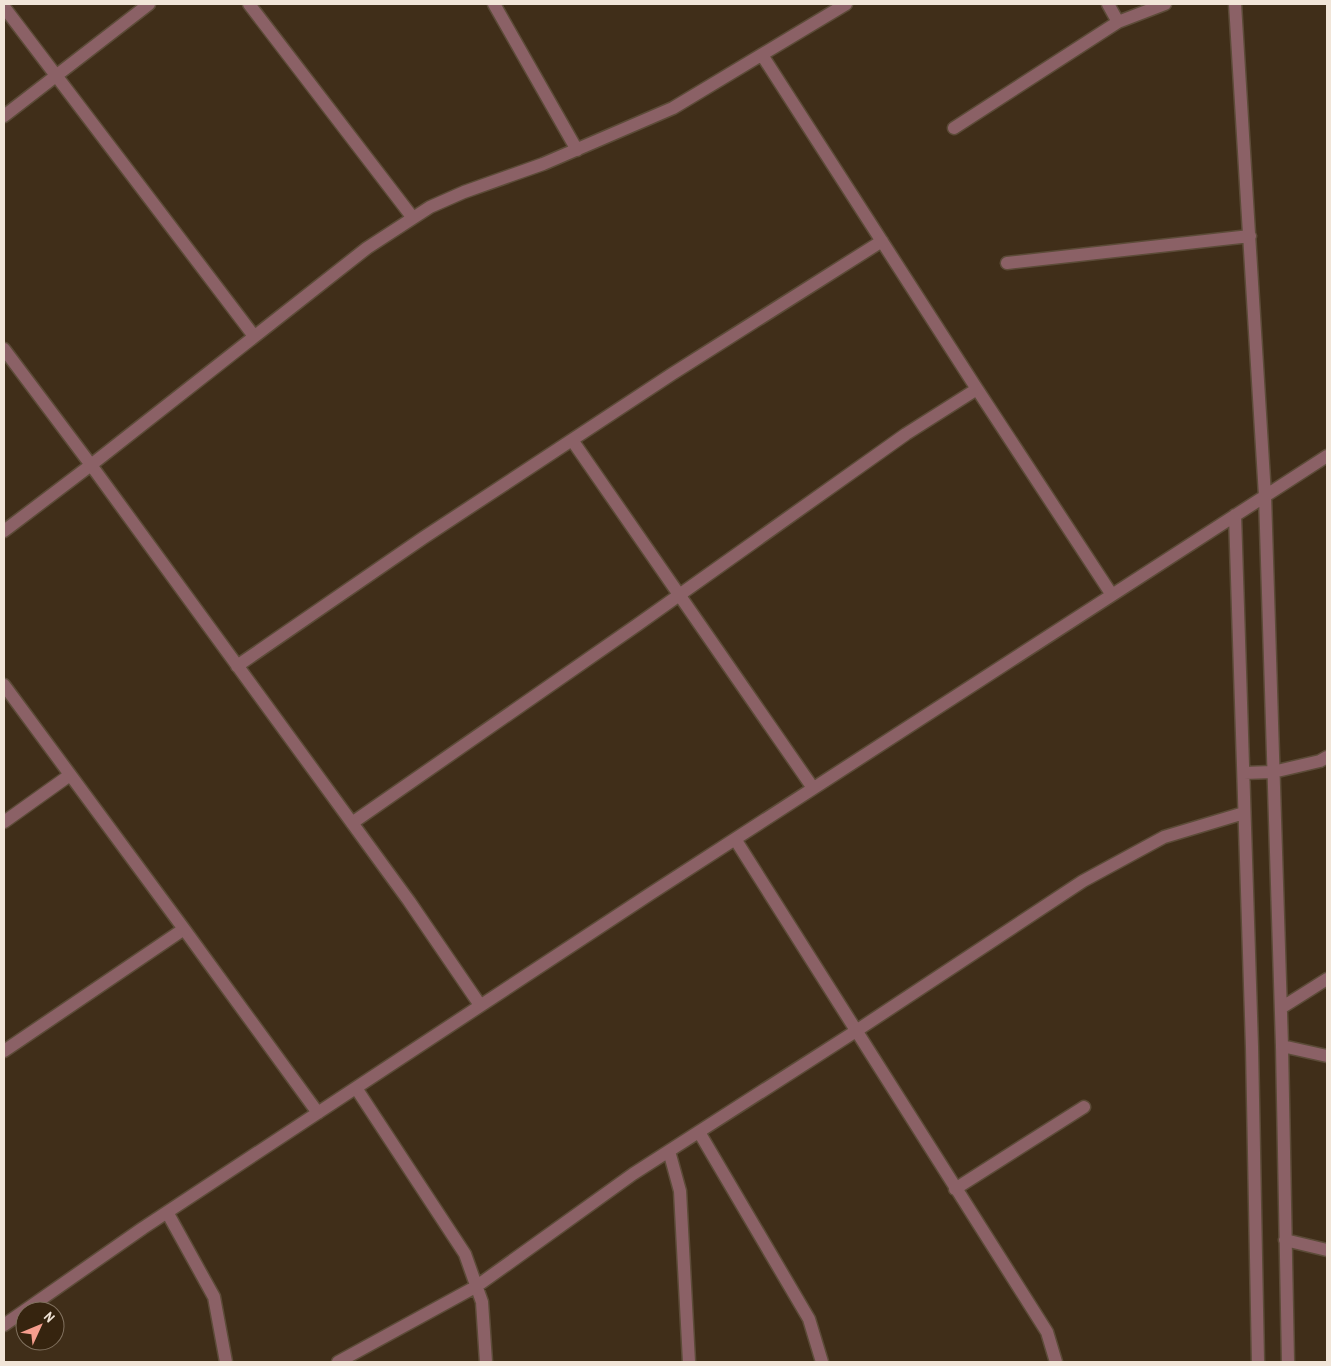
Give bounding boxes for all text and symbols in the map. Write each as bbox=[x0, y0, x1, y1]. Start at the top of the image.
north arrow bbox=[15, 1301, 65, 1351]
text: N bbox=[40, 1308, 59, 1326]

